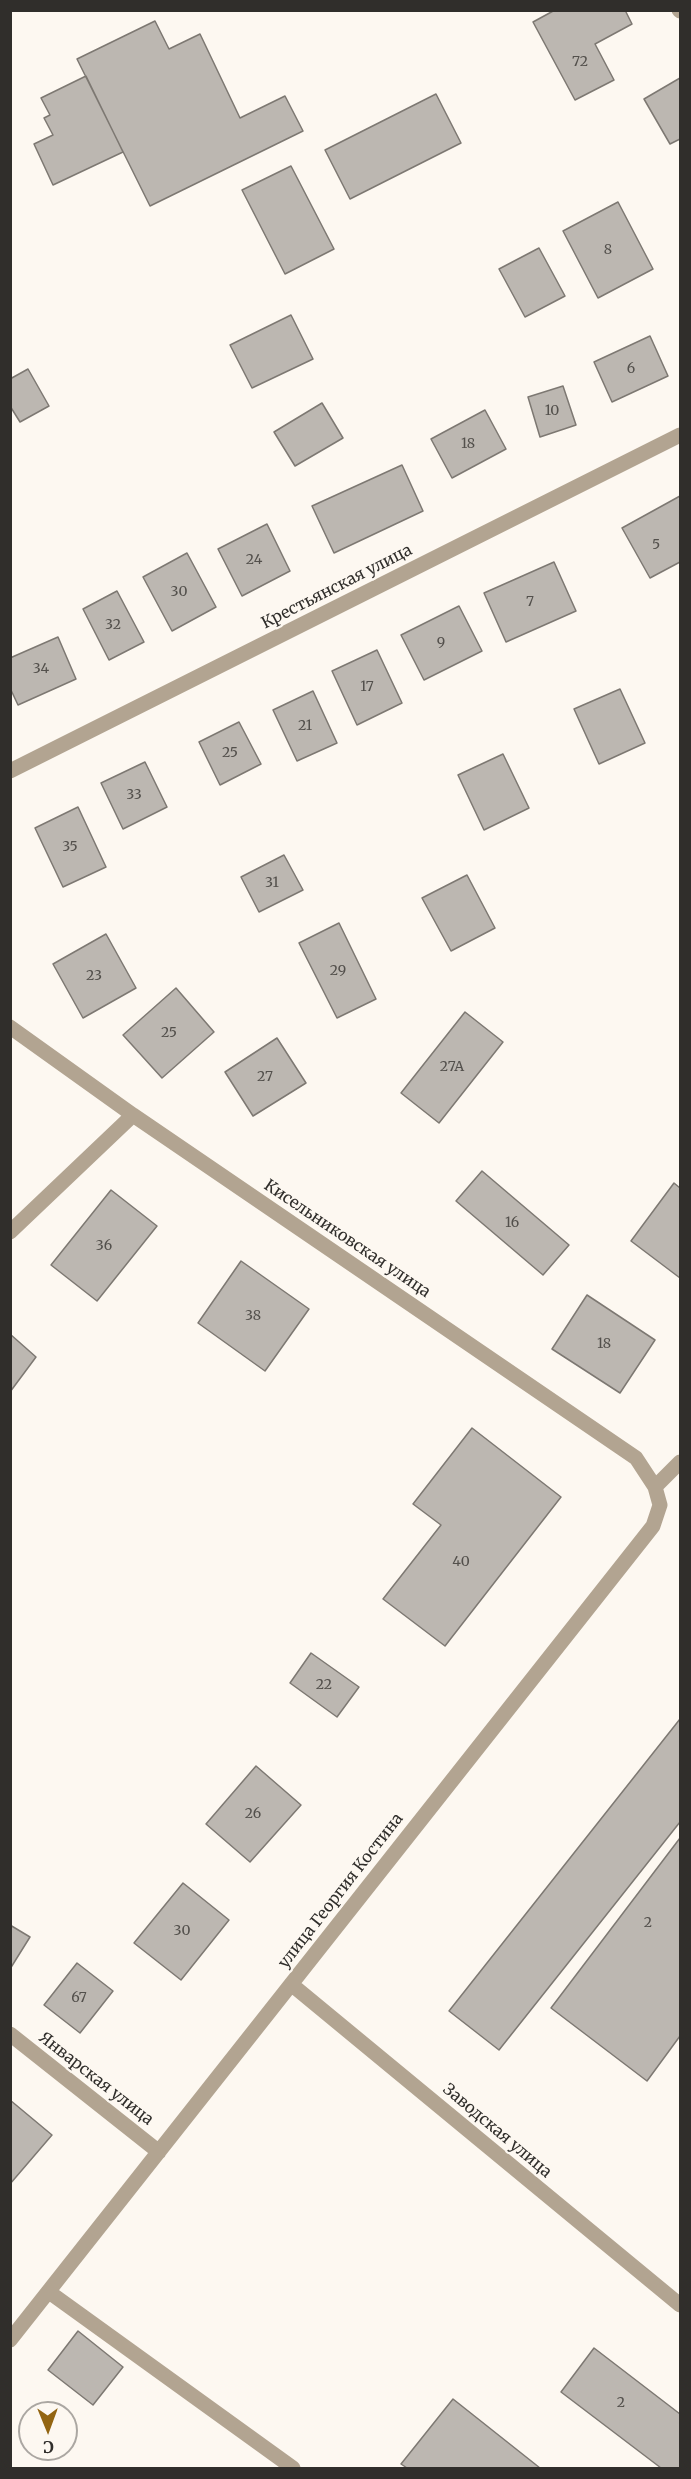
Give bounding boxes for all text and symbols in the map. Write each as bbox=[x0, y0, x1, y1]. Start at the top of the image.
house number: 72 bbox=[572, 54, 588, 70]
house number: 8 bbox=[604, 242, 612, 258]
house number: 6 bbox=[627, 361, 635, 377]
house number: 10 bbox=[545, 403, 559, 419]
house number: 18 bbox=[461, 436, 475, 452]
house number: 5 bbox=[652, 537, 660, 553]
street label: Крестьянская улица bbox=[259, 541, 415, 633]
house number: 24 bbox=[246, 552, 262, 568]
house number: 30 bbox=[171, 584, 187, 600]
house number: 7 bbox=[526, 594, 534, 610]
house number: 32 bbox=[105, 617, 121, 633]
house number: 9 bbox=[437, 635, 445, 651]
house number: 34 bbox=[33, 661, 49, 677]
house number: 17 bbox=[360, 679, 374, 695]
house number: 21 bbox=[298, 718, 312, 734]
house number: 25 bbox=[222, 745, 238, 761]
house number: 33 bbox=[126, 787, 142, 803]
house number: 35 bbox=[62, 839, 78, 855]
house number: 31 bbox=[265, 875, 279, 891]
house number: 29 bbox=[330, 963, 346, 979]
house number: 23 bbox=[86, 968, 102, 984]
house number: 25 bbox=[161, 1025, 177, 1041]
house number: 27А bbox=[440, 1059, 464, 1075]
house number: 27 bbox=[257, 1069, 273, 1085]
street label: Кисельниковская улица bbox=[260, 1176, 434, 1302]
house number: 16 bbox=[505, 1215, 519, 1231]
house number: 36 bbox=[96, 1238, 112, 1254]
house number: 38 bbox=[245, 1308, 261, 1324]
house number: 18 bbox=[597, 1336, 611, 1352]
house number: 40 bbox=[452, 1554, 470, 1570]
house number: 22 bbox=[316, 1677, 332, 1693]
house number: 26 bbox=[245, 1806, 261, 1822]
street label: улица Георгия Костина bbox=[275, 1810, 407, 1972]
house number: 2 bbox=[644, 1915, 652, 1931]
house number: 30 bbox=[174, 1923, 190, 1939]
house number: 67 bbox=[71, 1990, 87, 2006]
street label: Январская улица bbox=[35, 2028, 157, 2130]
street label: Заводская улица bbox=[439, 2080, 555, 2182]
house number: 2 bbox=[617, 2395, 625, 2411]
north arrow bbox=[18, 2401, 78, 2461]
text: С bbox=[43, 2437, 54, 2457]

